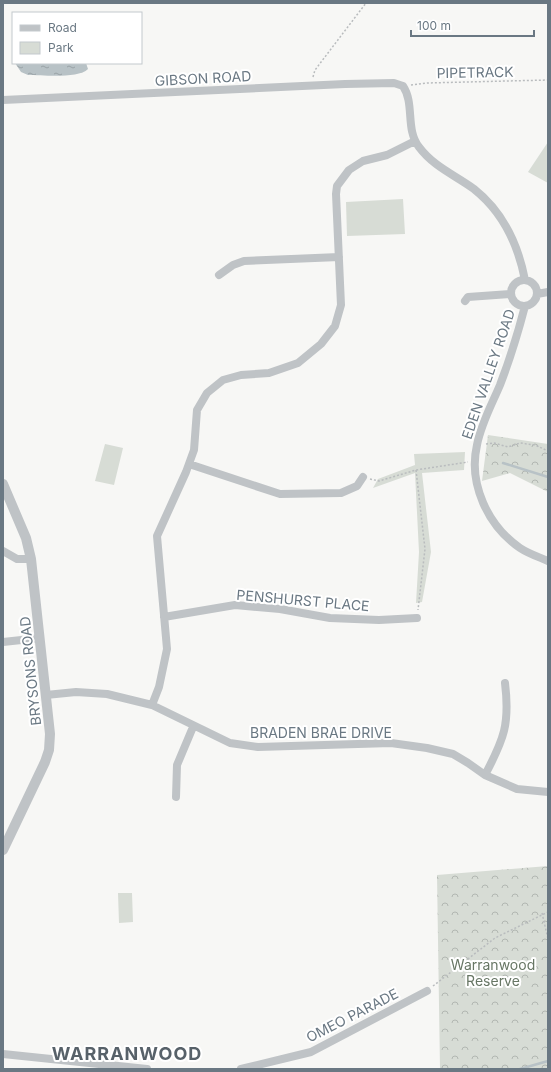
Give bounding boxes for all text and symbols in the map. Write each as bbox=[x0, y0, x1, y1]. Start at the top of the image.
legend bbox=[12, 12, 142, 64]
scale bar bbox=[411, 12, 534, 38]
text: 100 m bbox=[417, 18, 451, 33]
text: Road bbox=[48, 20, 77, 35]
text: Park bbox=[48, 40, 74, 55]
street label: PIPETRACK bbox=[436, 63, 514, 81]
street label: GIBSON ROAD bbox=[154, 67, 252, 89]
street label: EDEN VALLEY ROAD bbox=[458, 307, 518, 441]
street label: PENSHURST PLACE bbox=[236, 586, 370, 614]
street label: BRYSONS ROAD bbox=[16, 616, 44, 726]
street label: BRADEN BRAE DRIVE bbox=[250, 724, 392, 741]
park label: Warranwood Reserve bbox=[451, 956, 535, 989]
street label: OMEO PARADE bbox=[303, 984, 401, 1046]
district label: WARRANWOOD bbox=[52, 1043, 202, 1064]

